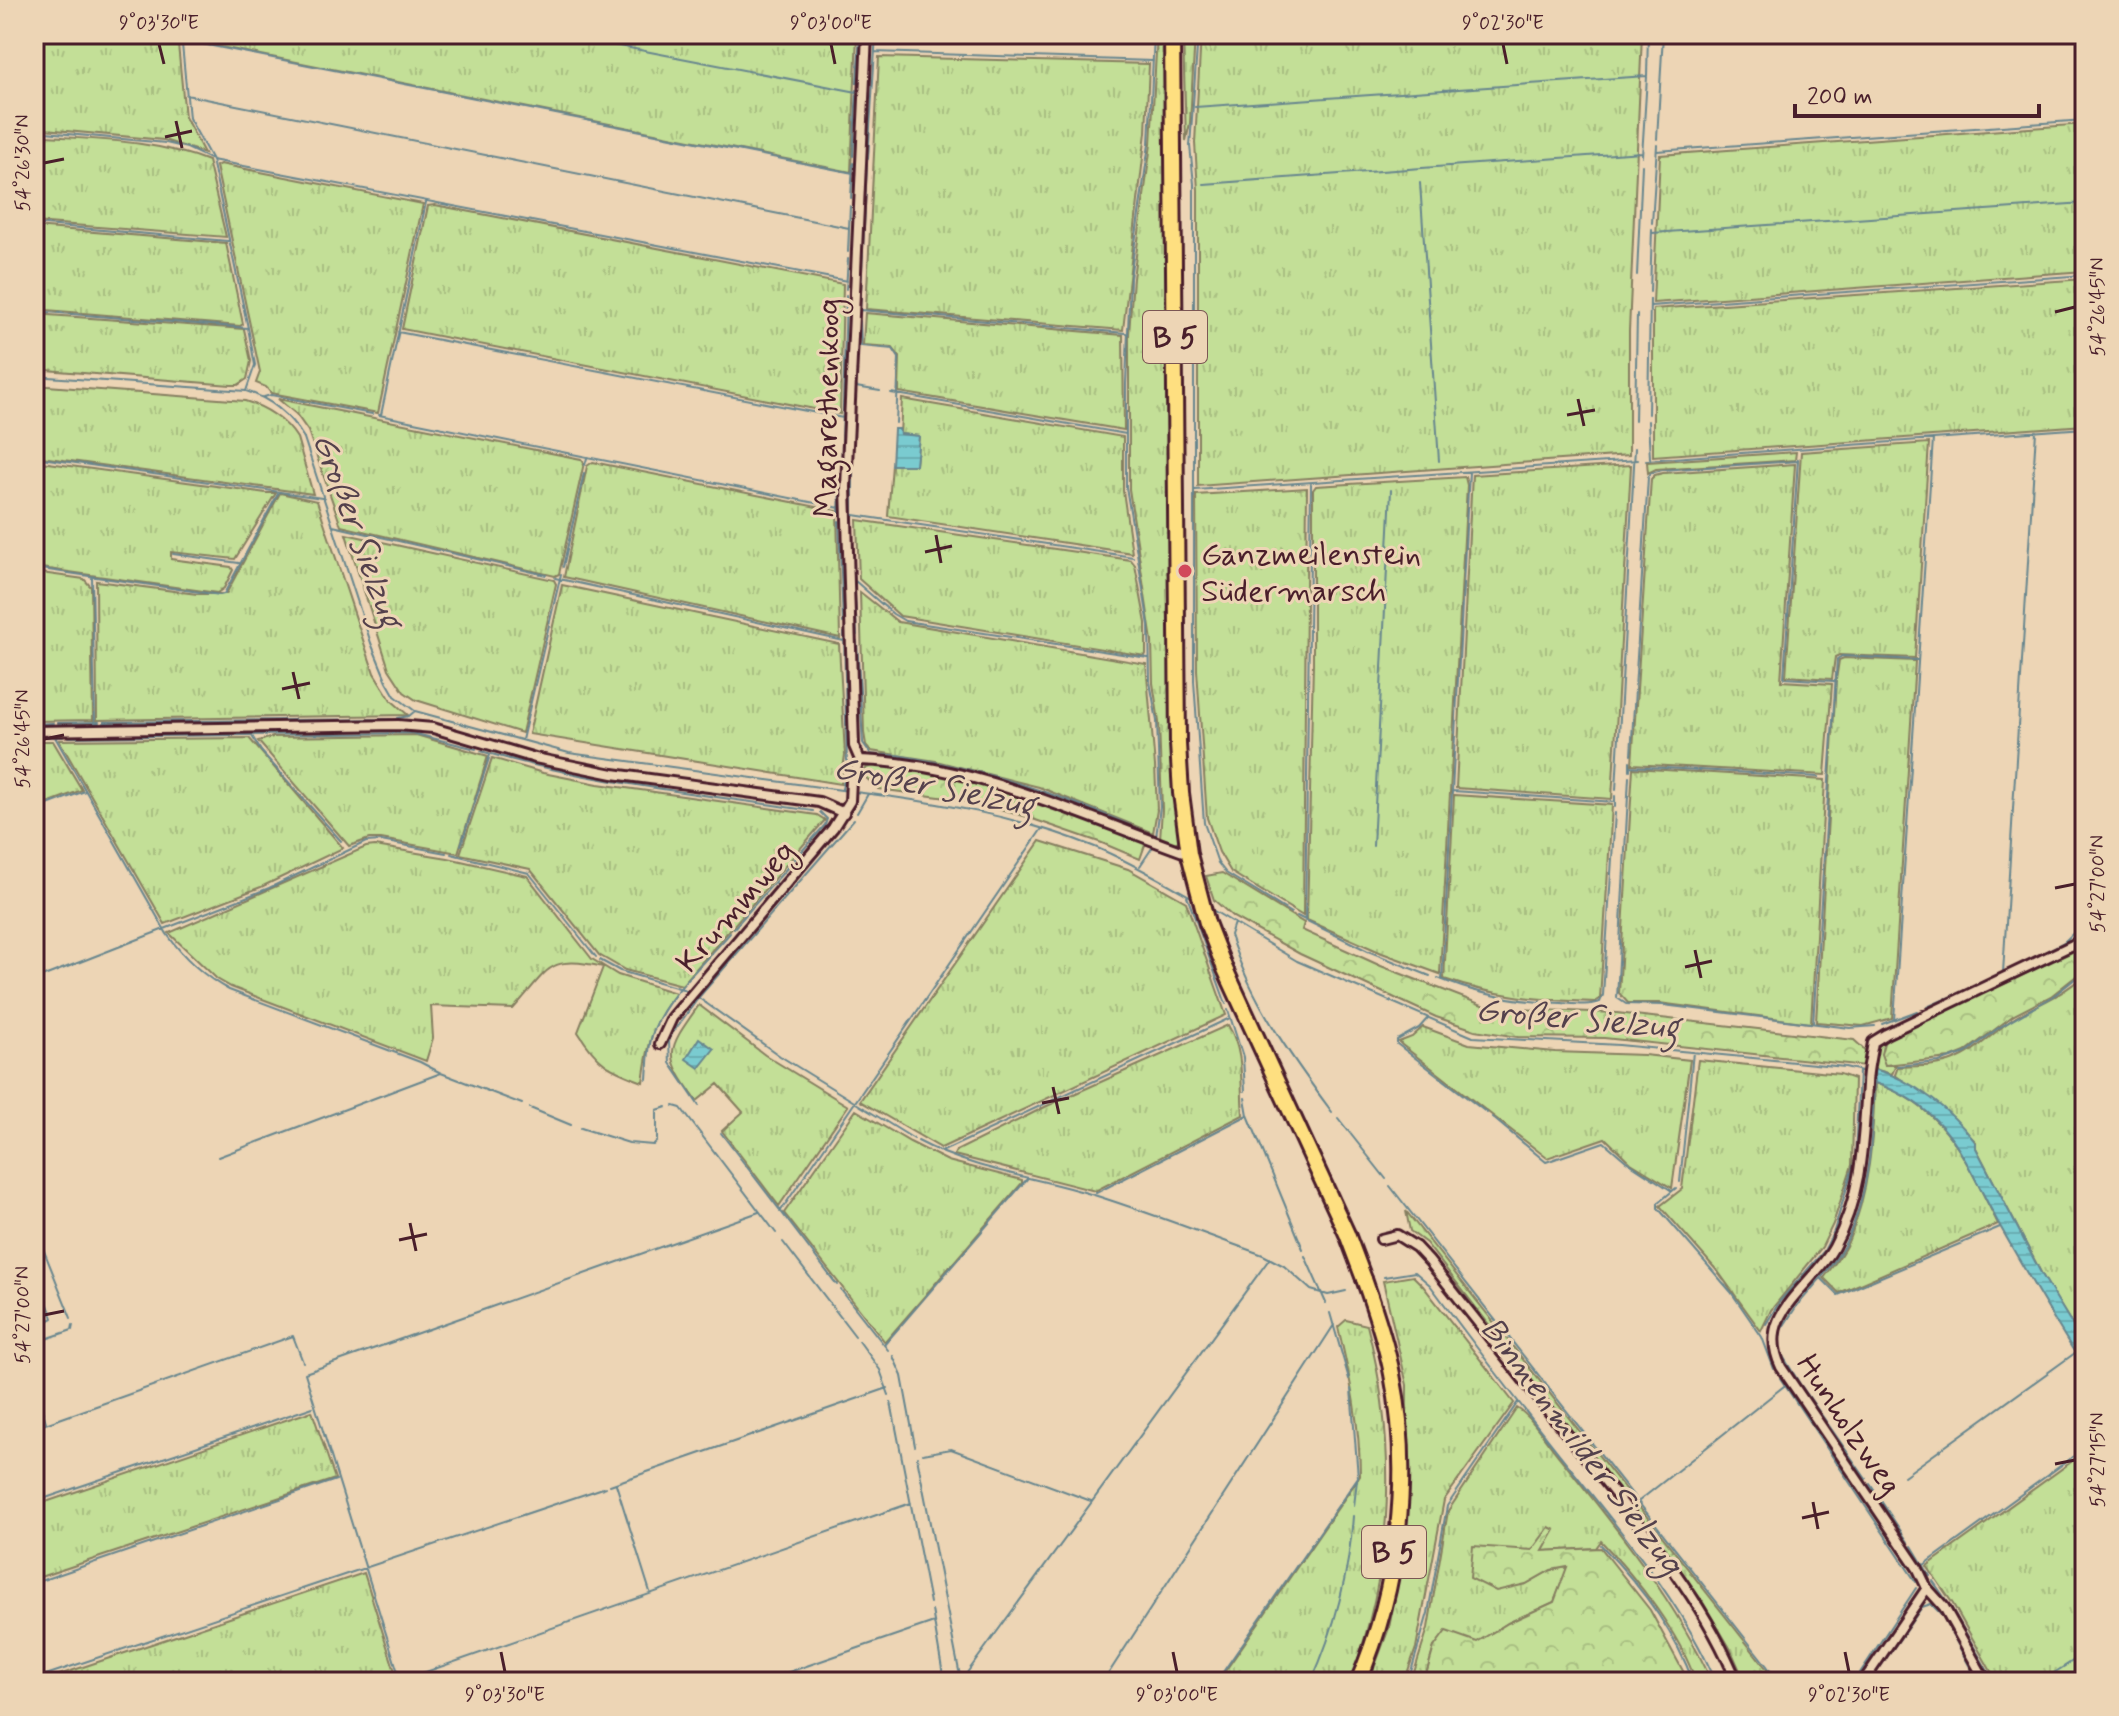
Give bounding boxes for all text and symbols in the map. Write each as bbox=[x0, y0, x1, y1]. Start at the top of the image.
text: 9°03'30"E bbox=[119, 10, 199, 37]
text: 9°03'00"E bbox=[790, 10, 872, 37]
text: 9°02'30"E bbox=[1462, 10, 1544, 37]
scale bar bbox=[1795, 68, 2039, 118]
text: 200 m bbox=[1807, 82, 1873, 113]
text: 54°26'30"N bbox=[10, 114, 37, 212]
text: 54°26'45"N bbox=[2085, 258, 2112, 356]
street label: Magarethenkoog bbox=[805, 298, 854, 518]
road number: B 5 bbox=[1143, 311, 1207, 363]
water label: Großer Sielzug bbox=[298, 427, 414, 640]
place label: Ganzmeilenstein Südermarsch bbox=[1201, 534, 1421, 613]
marker: Ganzmeilenstein Südermarsch bbox=[1176, 562, 1194, 580]
text: 54°26'45"N bbox=[10, 690, 37, 788]
water label: Großer Sielzug bbox=[829, 746, 1043, 833]
street label: Krummweg bbox=[667, 832, 807, 984]
text: 54°27'00"N bbox=[2085, 835, 2112, 933]
water label: Großer Sielzug bbox=[1474, 988, 1686, 1054]
text: 54°27'00"N bbox=[10, 1266, 37, 1364]
water label: Binnenmilder Sielzug bbox=[1467, 1308, 1694, 1587]
street label: Hunholzweg bbox=[1786, 1346, 1911, 1504]
text: 54°27'15"N bbox=[2085, 1412, 2112, 1508]
road number: B 5 bbox=[1362, 1526, 1426, 1578]
text: 9°03'30"E bbox=[465, 1682, 545, 1709]
text: 9°03'00"E bbox=[1136, 1682, 1218, 1709]
text: 9°02'30"E bbox=[1808, 1682, 1890, 1709]

